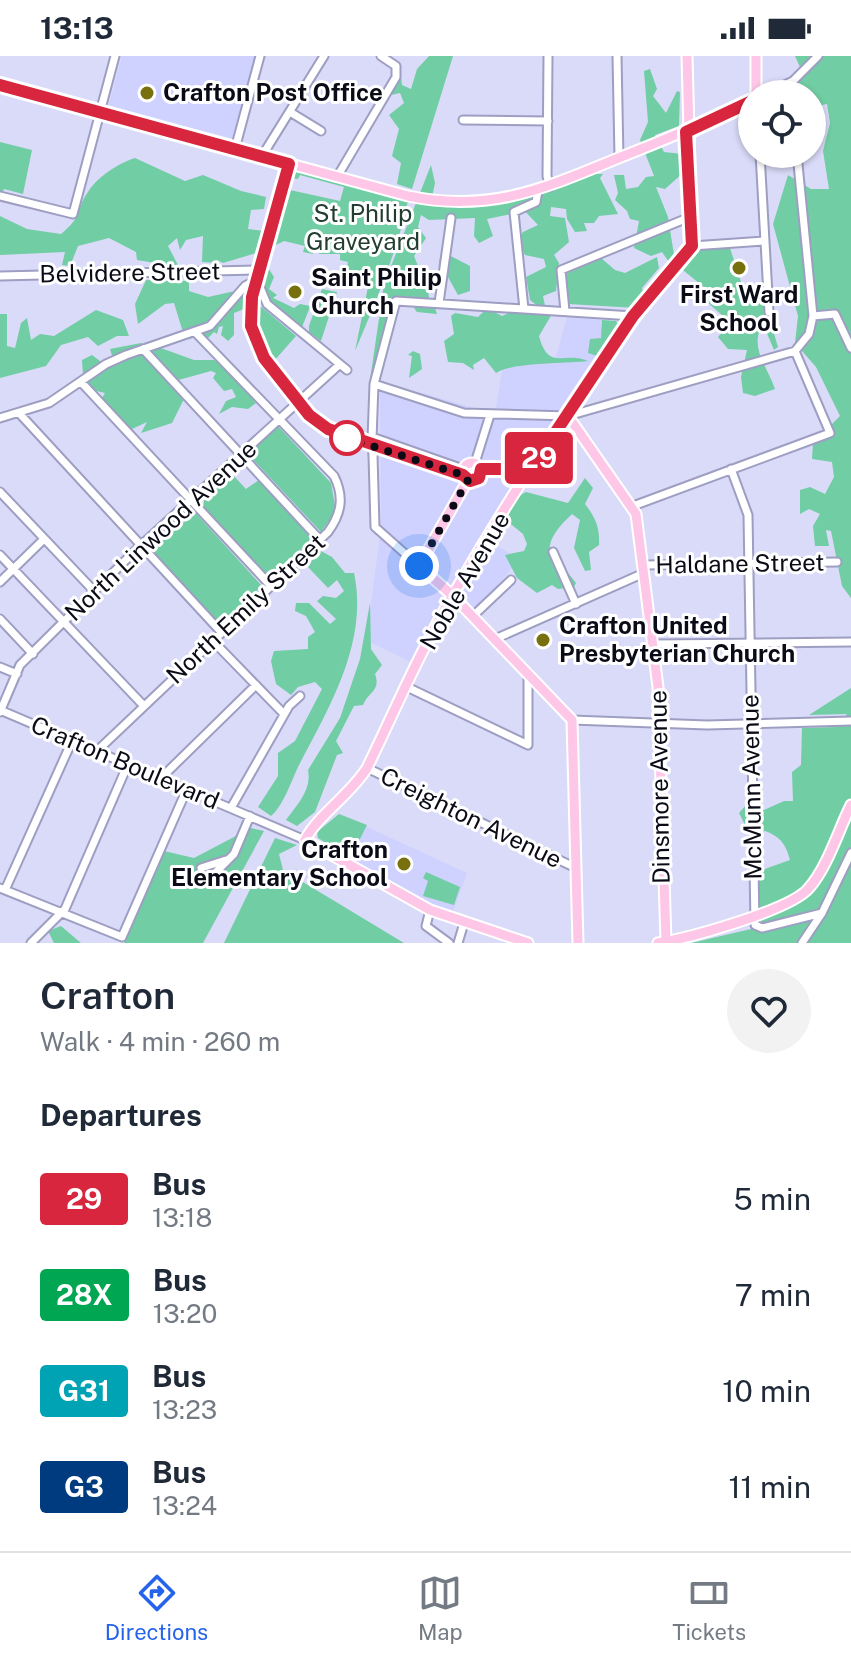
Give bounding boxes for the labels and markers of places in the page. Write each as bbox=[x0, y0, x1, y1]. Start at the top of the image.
place label: Crafton Post Office bbox=[163, 78, 383, 106]
marker: Crafton Post Office bbox=[138, 84, 156, 102]
marker: First Ward School bbox=[730, 259, 748, 277]
place label: Saint Philip Church bbox=[311, 263, 442, 319]
place label: First Ward School bbox=[680, 280, 798, 336]
marker: Saint Philip Church bbox=[286, 283, 304, 301]
unlabelled marker bbox=[330, 421, 364, 455]
place label: Crafton United Presbyterian Church bbox=[559, 611, 795, 667]
marker: Crafton United Presbyterian Church bbox=[534, 631, 552, 649]
place label: Crafton Elementary School bbox=[171, 835, 388, 891]
marker: Crafton Elementary School bbox=[395, 855, 413, 873]

